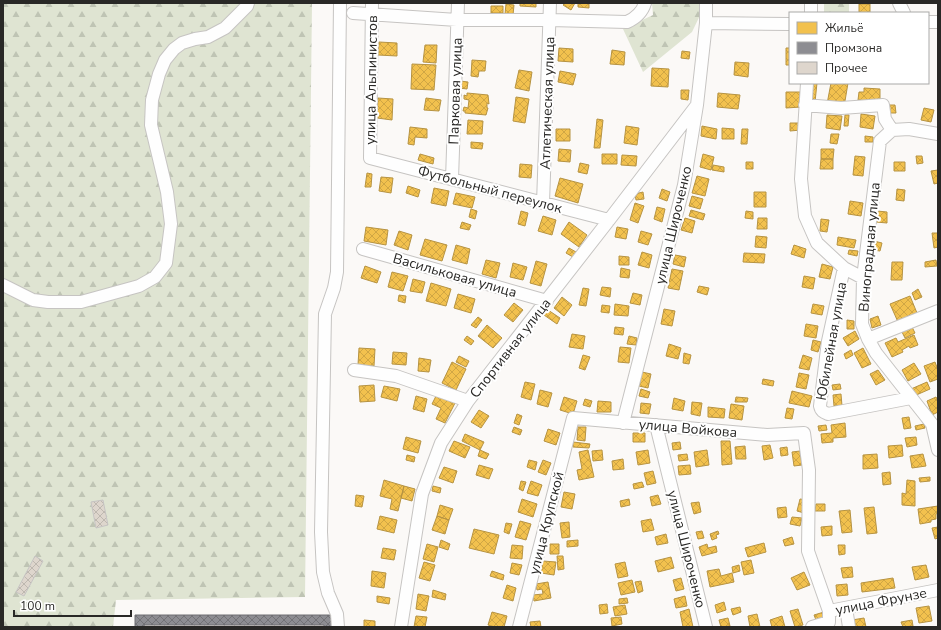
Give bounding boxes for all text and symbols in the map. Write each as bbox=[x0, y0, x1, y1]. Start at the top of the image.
legend bbox=[789, 12, 929, 84]
street label: улица Альпинистов bbox=[361, 15, 382, 145]
text: Жильё bbox=[825, 20, 863, 36]
street label: Атлетическая улица bbox=[536, 36, 559, 170]
street label: Парковая улица bbox=[444, 37, 467, 145]
text: Промзона bbox=[825, 40, 882, 56]
text: Прочее bbox=[825, 60, 868, 76]
street label: Футбольный переулок bbox=[416, 161, 565, 218]
street label: улица Широченко bbox=[651, 164, 696, 286]
street label: Виноградная улица bbox=[854, 181, 885, 313]
street label: Васильковая улица bbox=[391, 249, 519, 302]
street label: Юбилейная улица bbox=[812, 280, 851, 402]
street label: Спортивная улица bbox=[465, 294, 555, 402]
street label: улица Войкова bbox=[638, 415, 738, 442]
street label: улица Крупской bbox=[525, 470, 568, 577]
street label: улица Широченко bbox=[663, 488, 710, 610]
street label: улица Фрунзе bbox=[834, 583, 928, 620]
scale bar bbox=[14, 592, 131, 618]
text: 100 m bbox=[20, 598, 55, 614]

